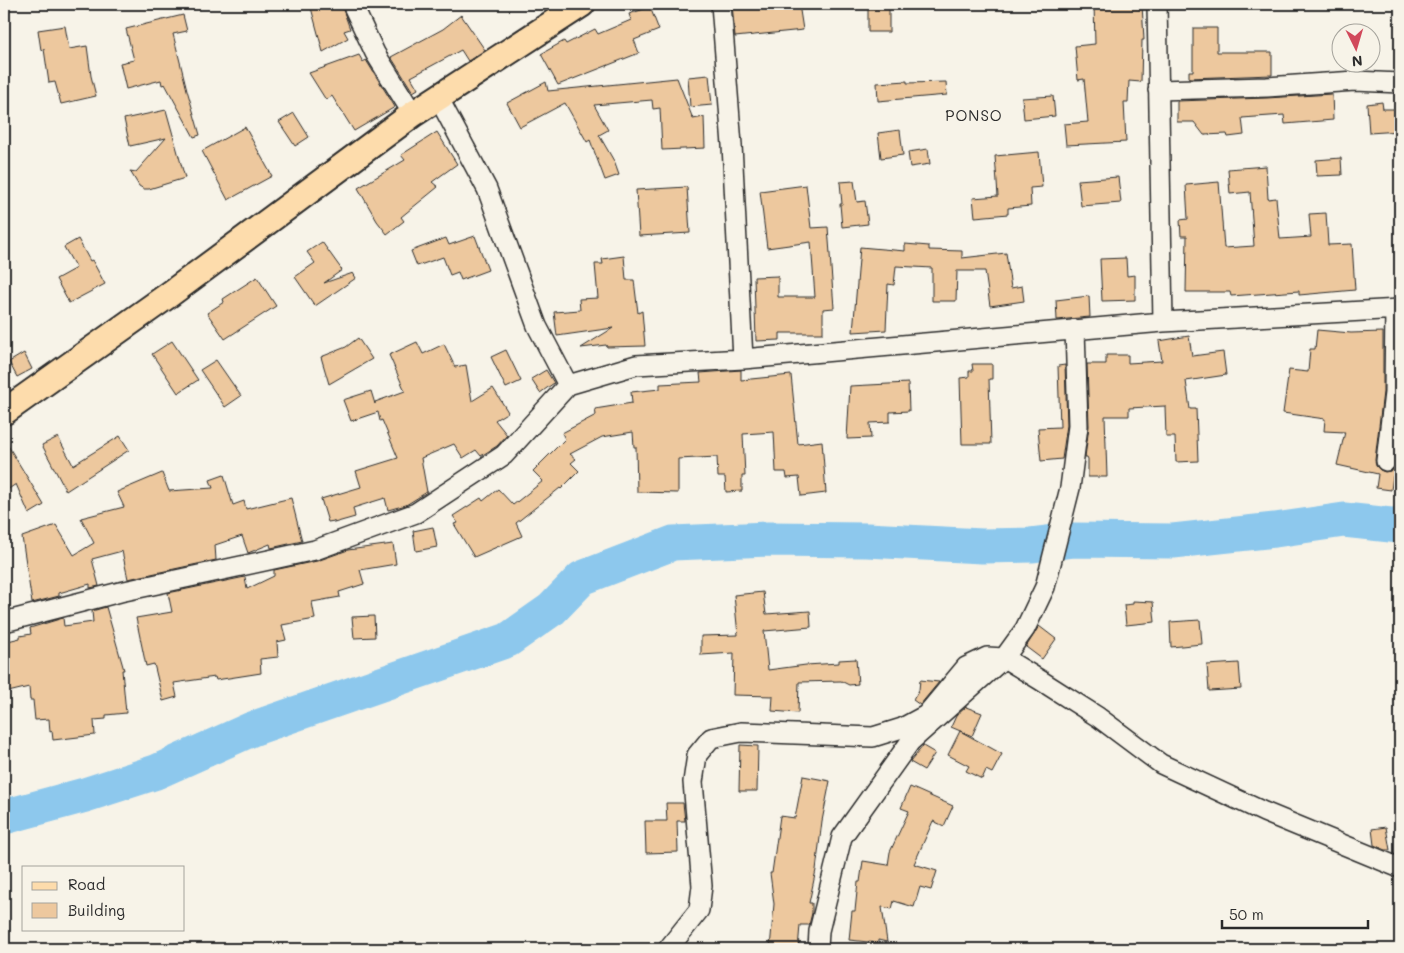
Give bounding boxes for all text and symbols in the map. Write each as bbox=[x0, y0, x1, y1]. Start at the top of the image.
north arrow bbox=[1332, 22, 1382, 72]
text: N bbox=[1351, 52, 1363, 71]
district label: PONSO bbox=[945, 105, 1003, 125]
legend bbox=[22, 866, 185, 930]
text: Road bbox=[68, 874, 105, 894]
scale bar bbox=[1222, 898, 1368, 930]
text: Building bbox=[68, 900, 125, 920]
text: 50 m bbox=[1229, 904, 1264, 924]

